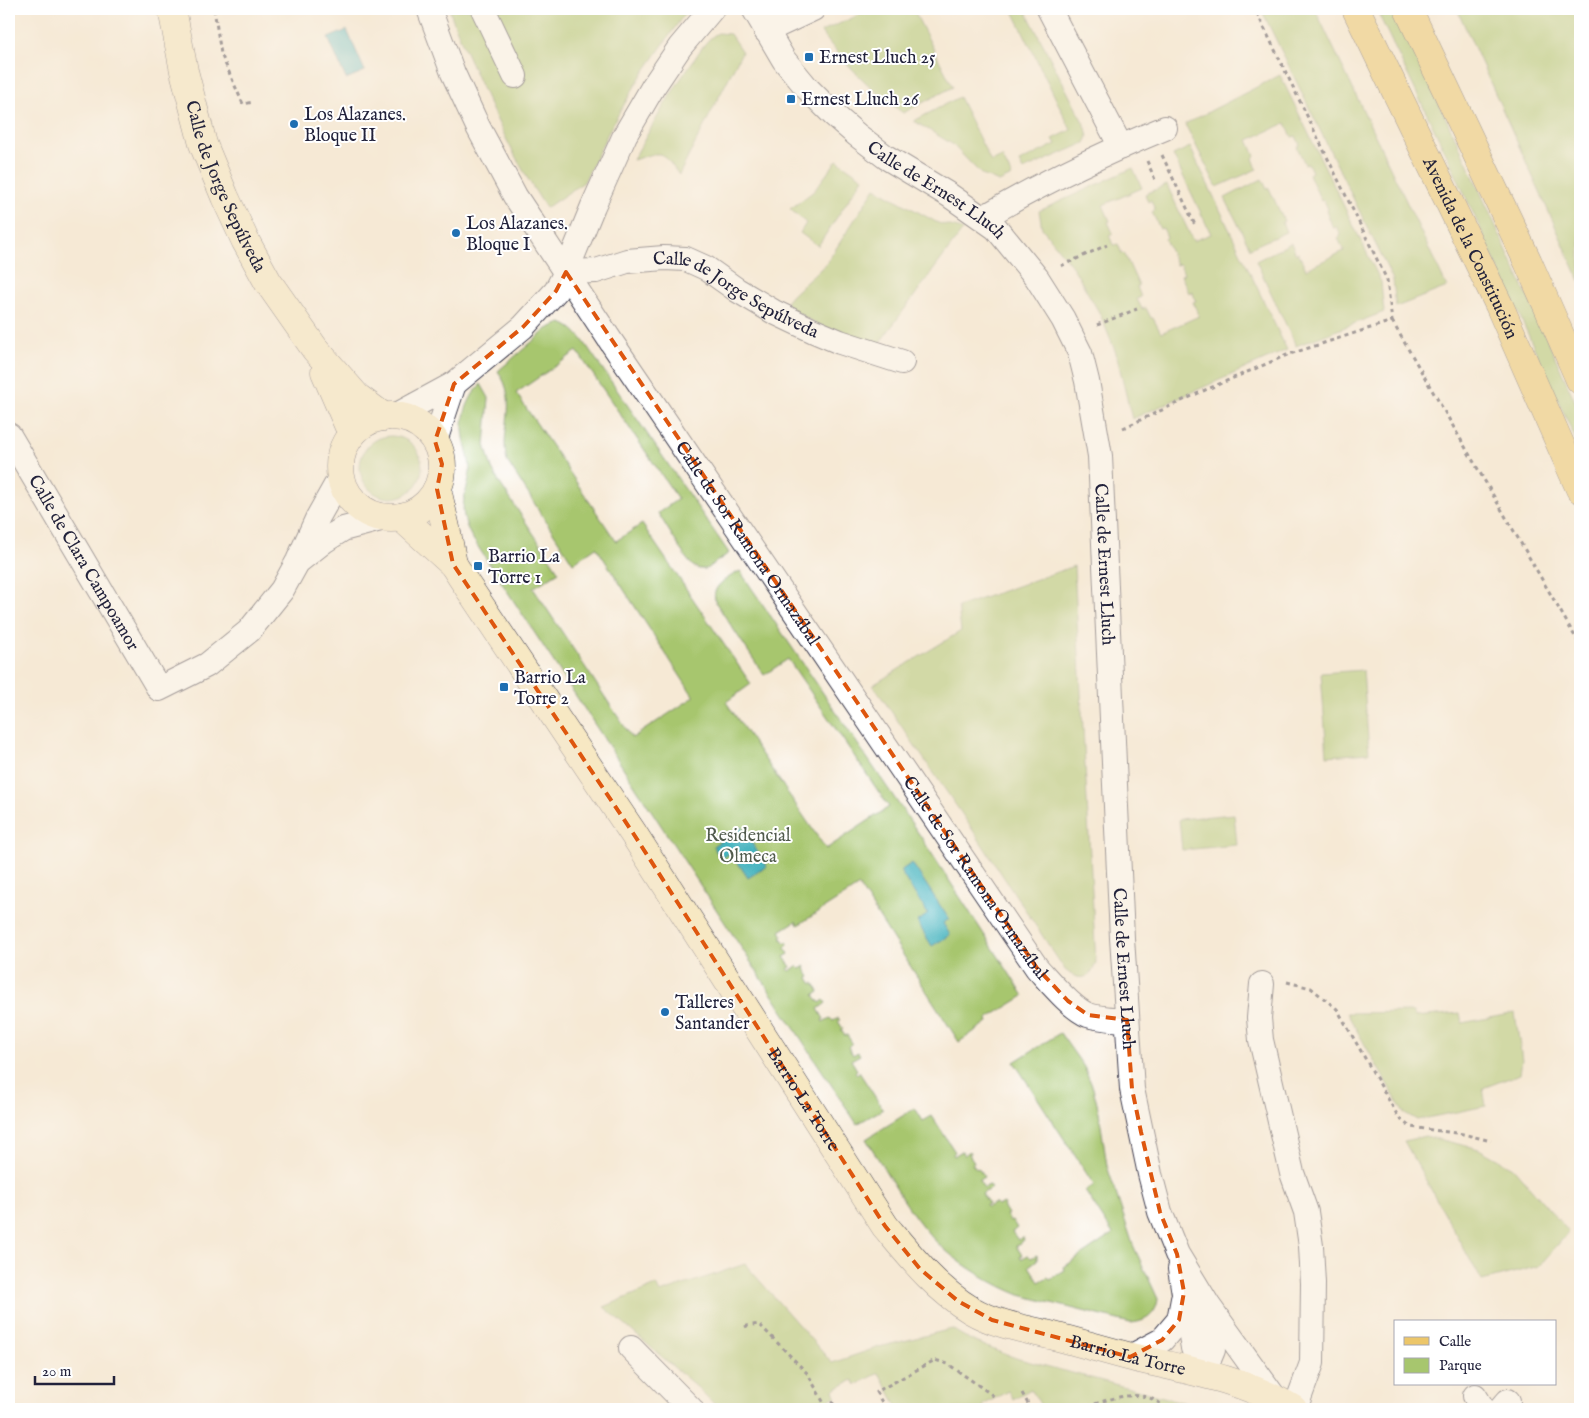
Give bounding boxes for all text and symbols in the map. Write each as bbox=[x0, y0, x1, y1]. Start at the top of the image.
place label: Ernest Lluch 25 bbox=[819, 47, 936, 70]
marker: Ernest Lluch 25 bbox=[803, 51, 815, 63]
place label: Ernest Lluch 26 bbox=[801, 89, 919, 112]
marker: Ernest Lluch 26 bbox=[785, 93, 797, 105]
street label: Calle de Jorge Sepúlveda bbox=[179, 98, 271, 277]
place label: Los Alazanes. Bloque II bbox=[304, 104, 406, 148]
marker: Los Alazanes. Bloque II bbox=[288, 118, 300, 130]
street label: Calle de Ernest Lluch bbox=[862, 137, 1011, 245]
street label: Avenida de la Constitución bbox=[1416, 153, 1523, 343]
place label: Los Alazanes. Bloque I bbox=[466, 213, 568, 257]
marker: Los Alazanes. Bloque I bbox=[450, 227, 462, 239]
street label: Calle de Jorge Sepúlveda bbox=[652, 248, 822, 345]
street label: Calle de Sor Ramona Ormazábal bbox=[669, 437, 824, 650]
street label: Calle de Clara Campoamor bbox=[22, 471, 144, 656]
street label: Calle de Ernest Lluch bbox=[1088, 483, 1119, 646]
place label: Barrio La Torre 1 bbox=[488, 546, 560, 590]
marker: Barrio La Torre 1 bbox=[472, 560, 484, 572]
place label: Barrio La Torre 2 bbox=[514, 667, 586, 711]
marker: Barrio La Torre 2 bbox=[498, 681, 510, 693]
street label: Calle de Sor Ramona Ormazábal bbox=[897, 772, 1052, 985]
park label: Residencial Olmeca bbox=[705, 825, 791, 869]
street label: Calle de Ernest Lluch bbox=[1107, 887, 1139, 1051]
place label: Talleres Santander bbox=[675, 992, 750, 1036]
marker: Talleres Santander bbox=[659, 1006, 671, 1018]
street label: Barrio La Torre bbox=[761, 1044, 844, 1156]
legend bbox=[1394, 1320, 1556, 1386]
street label: Barrio La Torre bbox=[1067, 1331, 1188, 1382]
text: Calle bbox=[1439, 1332, 1471, 1351]
scale bar bbox=[35, 1353, 114, 1385]
text: Parque bbox=[1439, 1356, 1482, 1375]
text: 20 m bbox=[42, 1362, 72, 1381]

